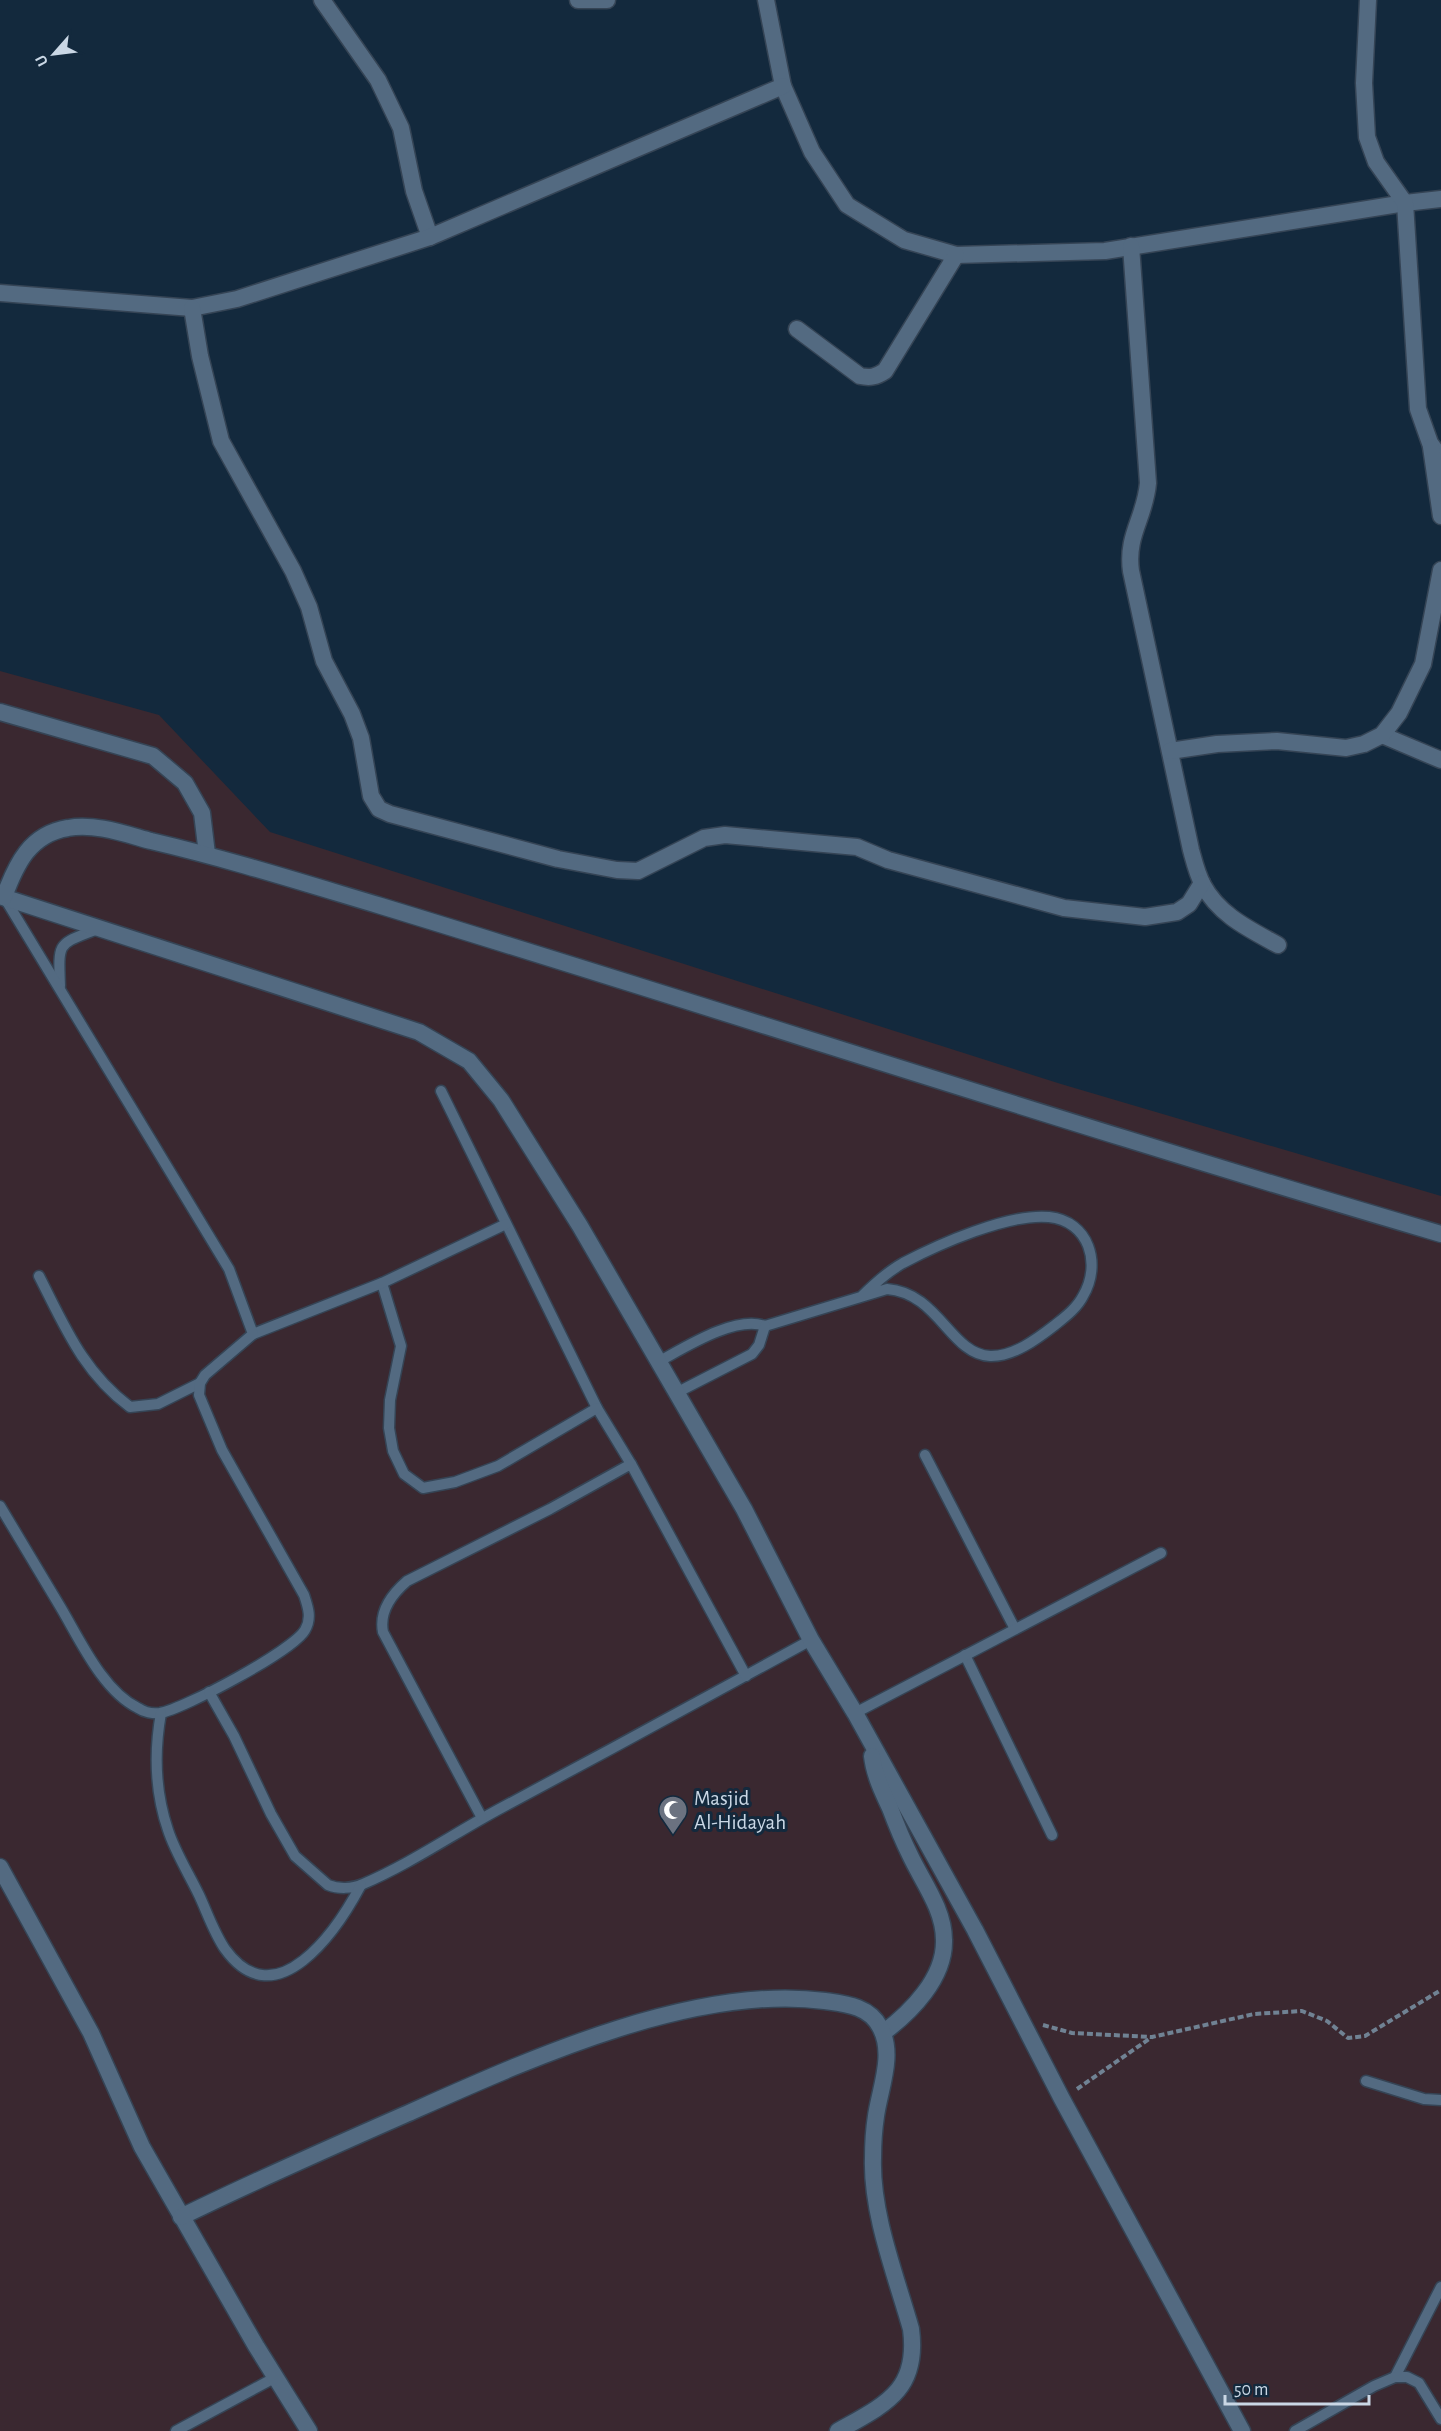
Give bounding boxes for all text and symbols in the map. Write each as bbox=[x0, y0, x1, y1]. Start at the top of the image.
north arrow bbox=[24, 24, 84, 84]
text: U bbox=[32, 52, 51, 69]
place label: Masjid Al-Hidayah bbox=[694, 1788, 786, 1833]
mosque icon: Masjid Al-Hidayah bbox=[657, 1794, 689, 1836]
scale bar bbox=[1225, 2368, 1369, 2406]
text: 50 m bbox=[1234, 2381, 1268, 2399]

